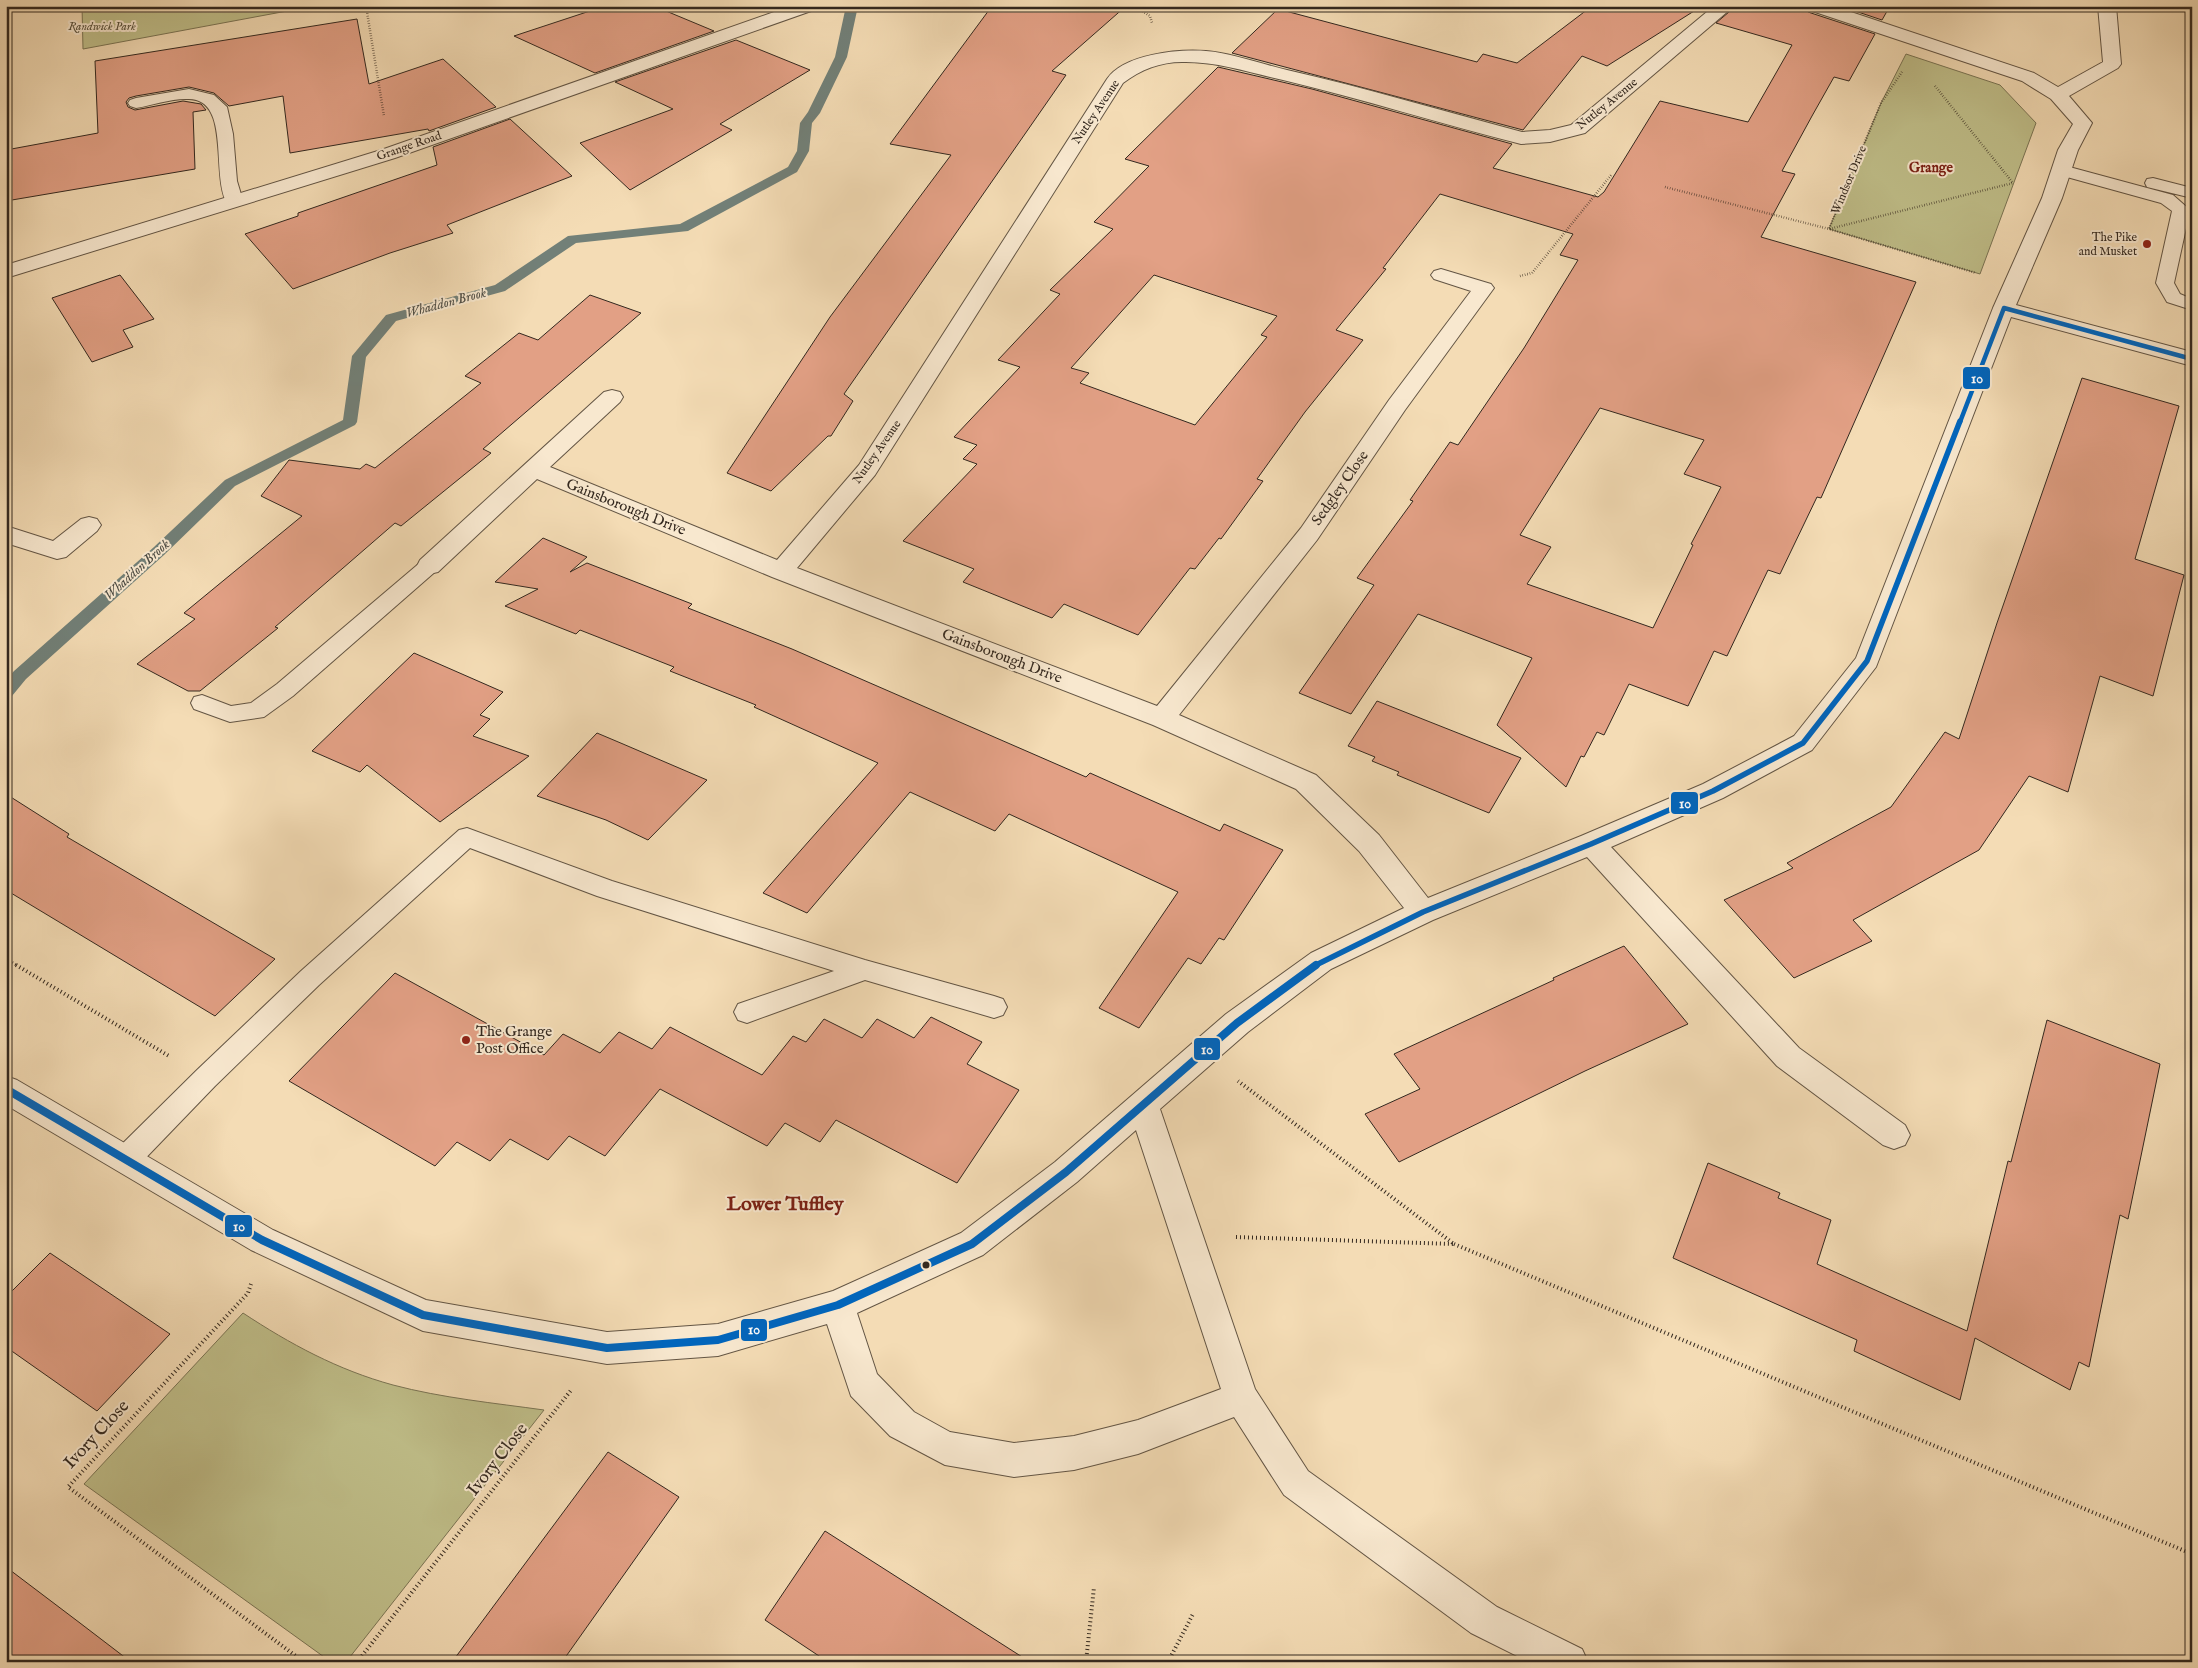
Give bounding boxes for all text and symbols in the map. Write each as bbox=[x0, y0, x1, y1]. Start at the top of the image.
park label: Randwick Park bbox=[68, 19, 136, 34]
street label: Nutley Avenue bbox=[1573, 74, 1641, 133]
street label: Nutley Avenue bbox=[1069, 77, 1123, 147]
street label: Grange Road bbox=[375, 128, 444, 164]
street label: Windsor Drive bbox=[1828, 143, 1870, 217]
district label: Grange bbox=[1909, 159, 1953, 177]
place label: The Pike and Musket bbox=[2079, 230, 2137, 259]
marker: The Pike and Musket bbox=[2141, 238, 2153, 250]
water label: Whaddon Brook bbox=[404, 284, 489, 322]
line badge: 10 bbox=[1962, 366, 1991, 390]
text: 10 bbox=[1971, 370, 1983, 388]
street label: Nutley Avenue bbox=[850, 417, 905, 487]
street label: Sedgley Close bbox=[1307, 447, 1373, 529]
street label: Gainsborough Drive bbox=[563, 474, 689, 540]
water label: Whaddon Brook bbox=[100, 535, 174, 604]
street label: Gainsborough Drive bbox=[939, 624, 1065, 688]
line badge: 10 bbox=[1670, 791, 1699, 815]
text: 10 bbox=[1679, 795, 1691, 813]
place label: The Grange Post Office bbox=[476, 1022, 552, 1058]
marker: The Grange Post Office bbox=[460, 1034, 472, 1046]
line badge: 10 bbox=[1193, 1037, 1221, 1061]
text: 10 bbox=[1201, 1041, 1213, 1059]
district label: Lower Tuffley bbox=[727, 1192, 845, 1217]
line badge: 10 bbox=[224, 1214, 253, 1238]
text: 10 bbox=[233, 1218, 245, 1236]
unlabelled marker bbox=[921, 1260, 931, 1270]
line badge: 10 bbox=[740, 1318, 768, 1342]
text: 10 bbox=[748, 1321, 760, 1339]
street label: Ivory Close bbox=[59, 1396, 135, 1474]
street label: Ivory Close bbox=[462, 1419, 534, 1501]

